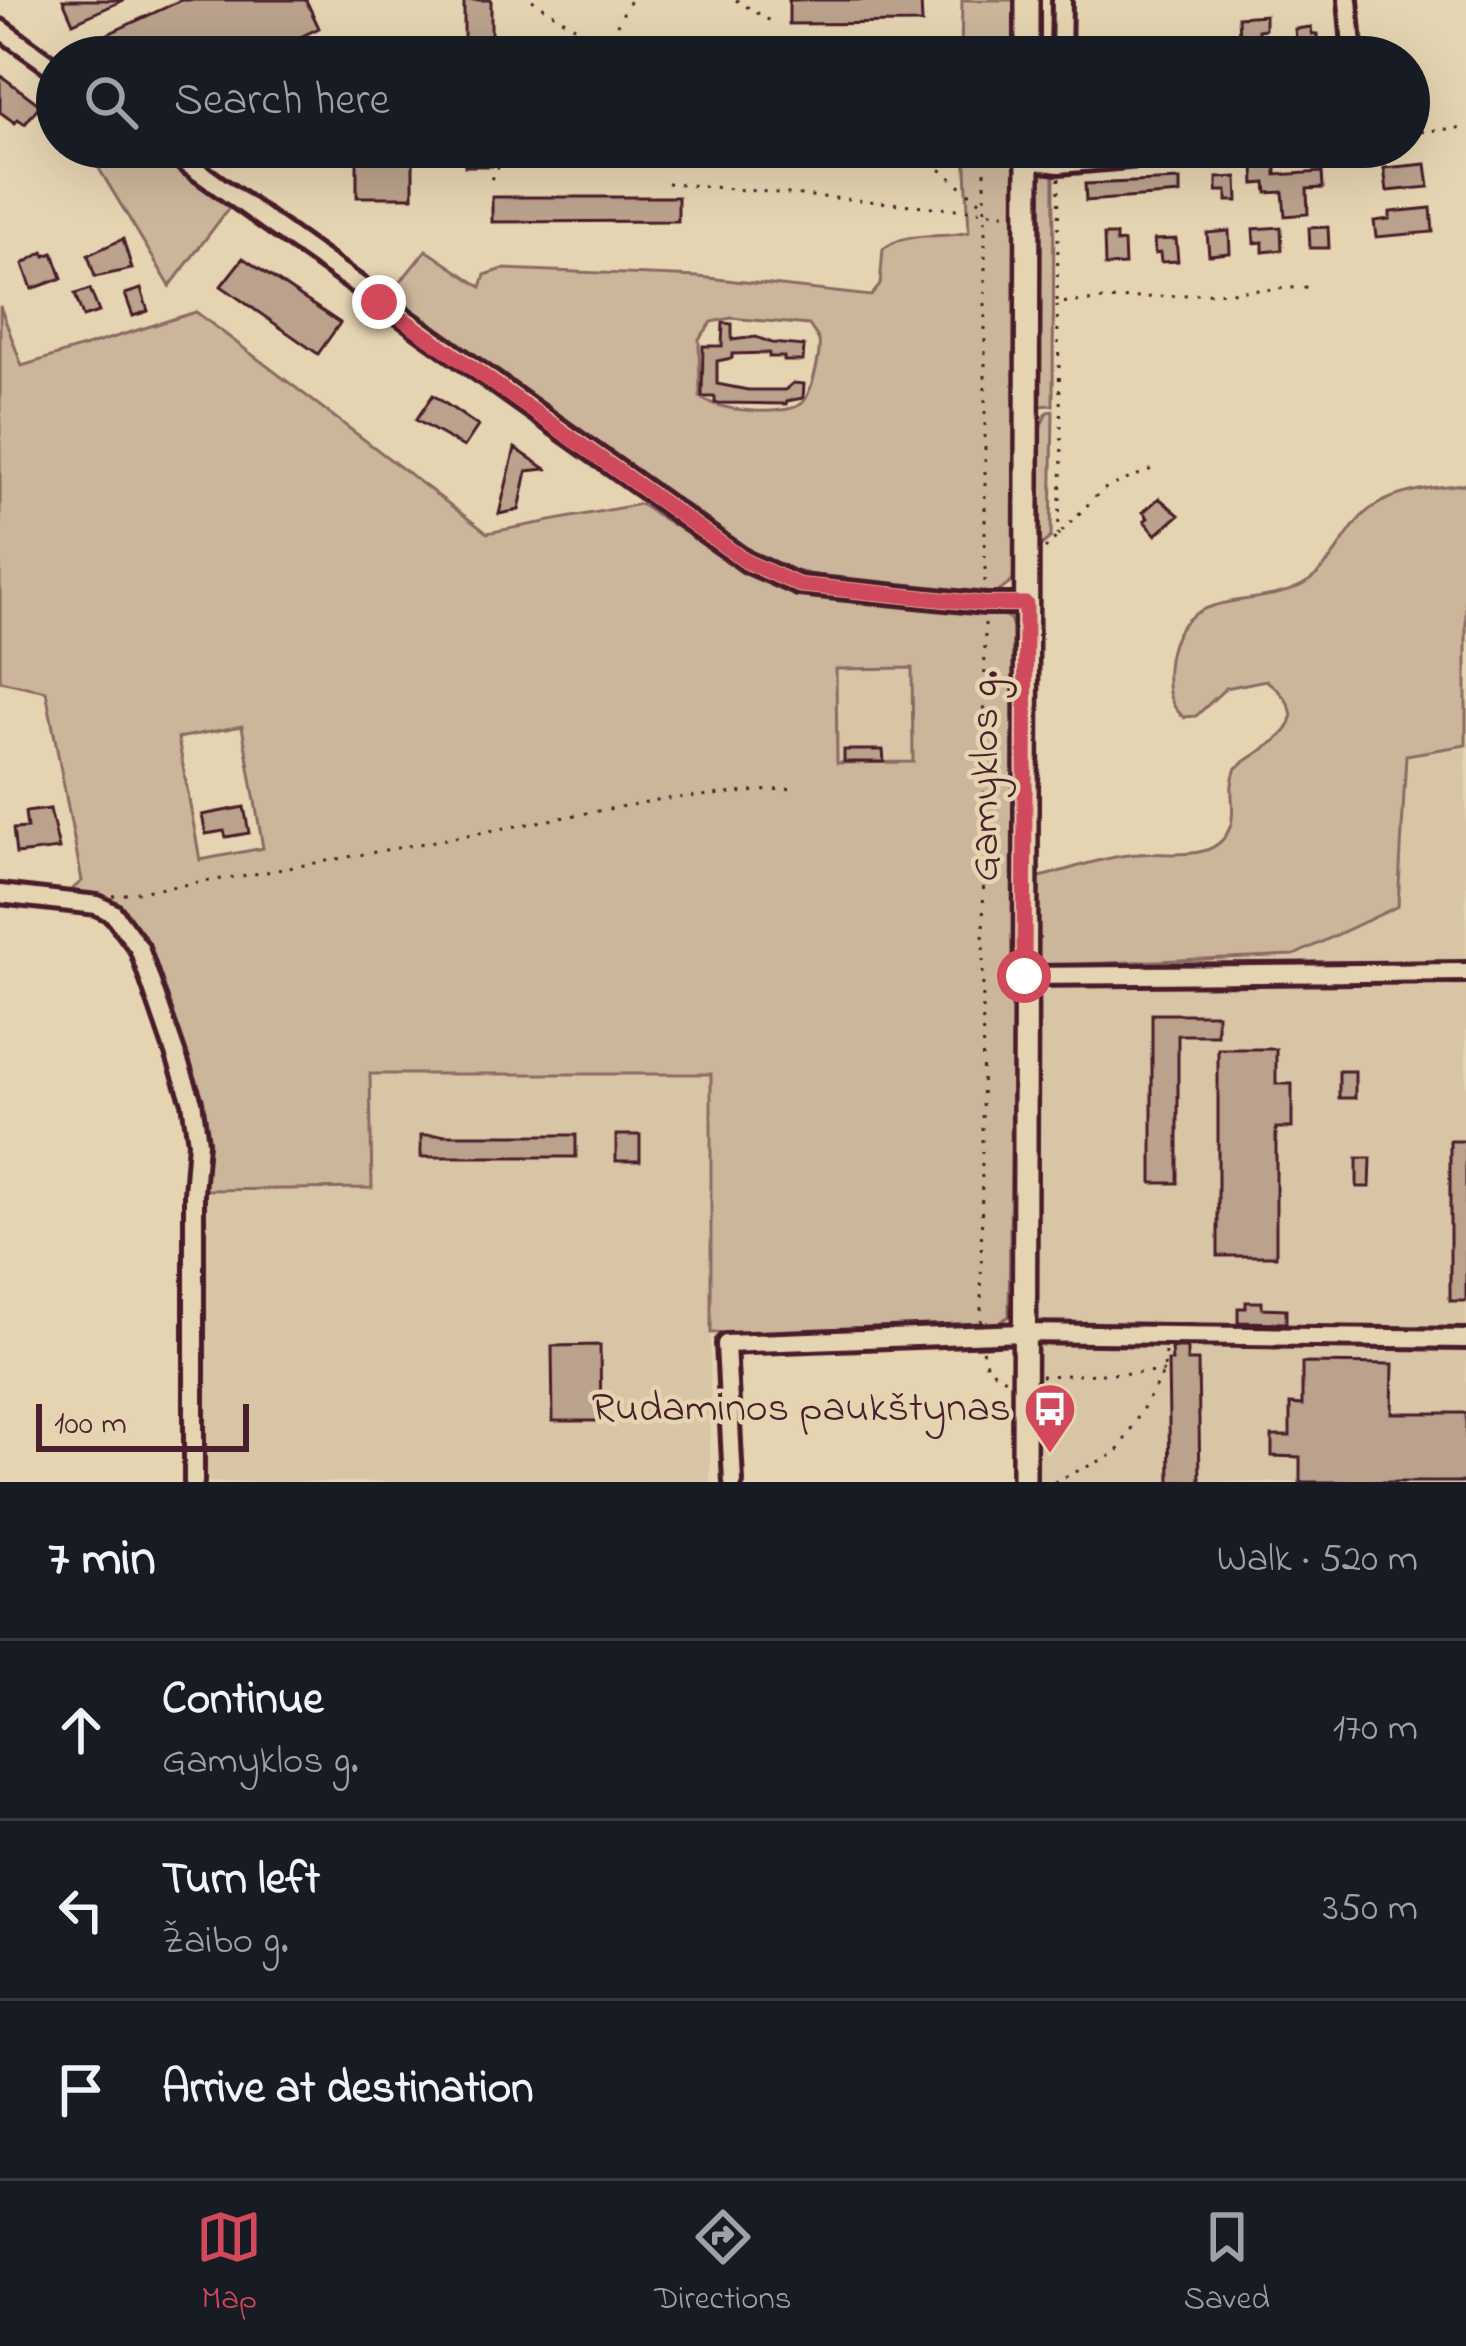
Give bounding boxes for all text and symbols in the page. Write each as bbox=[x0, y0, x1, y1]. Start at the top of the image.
search box bbox=[36, 36, 1430, 168]
icon: search bbox=[78, 69, 144, 135]
text: Search here bbox=[174, 69, 390, 135]
route end bbox=[352, 275, 406, 329]
street label: Gamyklos g. bbox=[956, 670, 1017, 882]
route start bbox=[997, 949, 1051, 1003]
place label: Rudaminos paukštynas bbox=[592, 1379, 1011, 1440]
bus stop icon: Rudaminos paukštynas bbox=[1022, 1381, 1078, 1455]
scale bar bbox=[36, 1398, 249, 1451]
text: 100 m bbox=[54, 1401, 127, 1449]
text: 7 min bbox=[48, 1523, 156, 1598]
text: Walk · 520 m bbox=[1217, 1532, 1418, 1589]
text: Continue bbox=[162, 1668, 323, 1734]
icon: ahead bbox=[48, 1697, 114, 1763]
text: 170 m bbox=[1333, 1701, 1418, 1758]
text: Gamyklos g. bbox=[162, 1734, 358, 1791]
text: Turn left bbox=[162, 1848, 320, 1914]
icon: left bbox=[48, 1877, 114, 1943]
text: 350 m bbox=[1323, 1881, 1418, 1938]
text: Žaibo g. bbox=[162, 1914, 288, 1971]
icon: arrive bbox=[48, 2057, 114, 2123]
text: Arrive at destination bbox=[162, 2057, 533, 2123]
tab: Map bbox=[196, 2204, 262, 2324]
tab: Directions bbox=[654, 2204, 791, 2324]
tab: Saved bbox=[1184, 2204, 1270, 2324]

